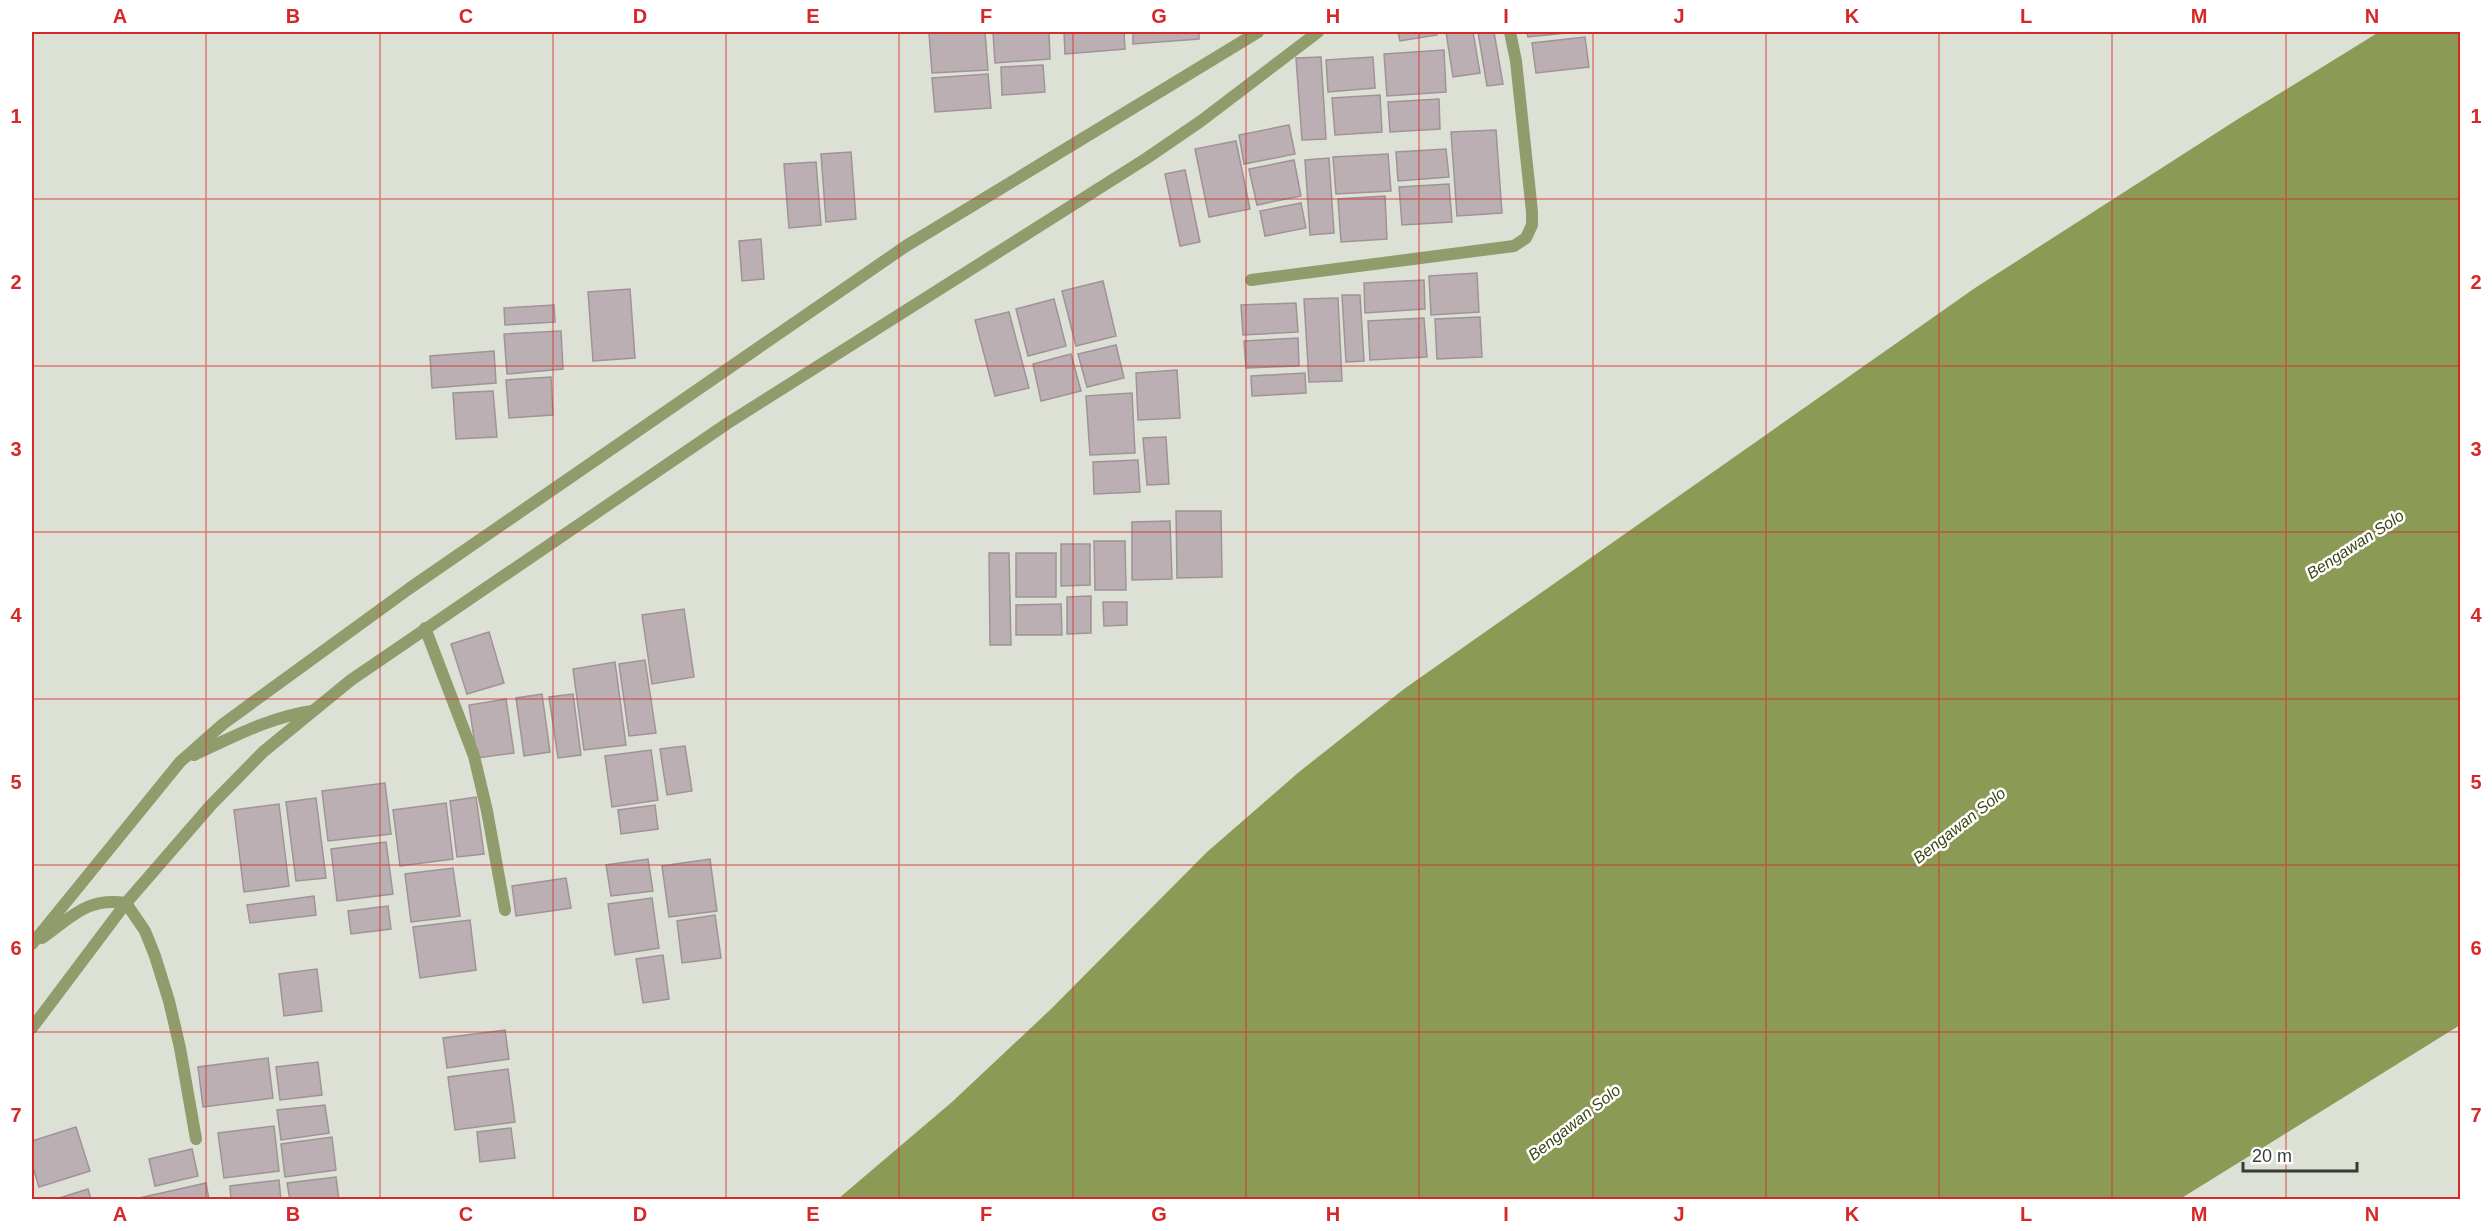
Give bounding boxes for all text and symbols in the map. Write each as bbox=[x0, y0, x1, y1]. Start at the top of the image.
text: A bbox=[113, 5, 127, 27]
text: B bbox=[286, 5, 300, 27]
text: C bbox=[459, 5, 473, 27]
text: D bbox=[633, 5, 647, 27]
text: E bbox=[806, 5, 820, 27]
text: F bbox=[980, 5, 992, 27]
text: G bbox=[1151, 5, 1167, 27]
text: H bbox=[1326, 5, 1340, 27]
text: I bbox=[1503, 5, 1509, 27]
text: J bbox=[1673, 5, 1685, 27]
text: K bbox=[1845, 5, 1860, 27]
text: L bbox=[2020, 5, 2032, 27]
text: M bbox=[2191, 5, 2207, 27]
text: N bbox=[2365, 5, 2379, 27]
text: 1 bbox=[10, 105, 22, 127]
text: 1 bbox=[2470, 105, 2482, 127]
text: 2 bbox=[10, 271, 22, 293]
text: 2 bbox=[2470, 271, 2482, 293]
text: 3 bbox=[10, 438, 22, 460]
text: 3 bbox=[2470, 438, 2482, 460]
water label: Bengawan Solo bbox=[2304, 507, 2407, 582]
text: 4 bbox=[10, 604, 22, 626]
text: 4 bbox=[2470, 604, 2482, 626]
text: 5 bbox=[10, 771, 22, 793]
text: 5 bbox=[2470, 771, 2482, 793]
water label: Bengawan Solo bbox=[1910, 784, 2009, 867]
text: 6 bbox=[10, 937, 22, 959]
text: 6 bbox=[2470, 937, 2482, 959]
water label: Bengawan Solo bbox=[1525, 1081, 1624, 1164]
text: 7 bbox=[10, 1104, 22, 1126]
text: 7 bbox=[2470, 1104, 2482, 1126]
scale bar bbox=[2243, 1135, 2357, 1173]
text: 20 m bbox=[2252, 1146, 2292, 1166]
text: A bbox=[113, 1203, 127, 1225]
text: B bbox=[286, 1203, 300, 1225]
text: C bbox=[459, 1203, 473, 1225]
text: D bbox=[633, 1203, 647, 1225]
text: E bbox=[806, 1203, 820, 1225]
text: F bbox=[980, 1203, 992, 1225]
text: G bbox=[1151, 1203, 1167, 1225]
text: H bbox=[1326, 1203, 1340, 1225]
text: I bbox=[1503, 1203, 1509, 1225]
text: J bbox=[1673, 1203, 1685, 1225]
text: K bbox=[1845, 1203, 1860, 1225]
text: L bbox=[2020, 1203, 2032, 1225]
text: M bbox=[2191, 1203, 2207, 1225]
text: N bbox=[2365, 1203, 2379, 1225]

